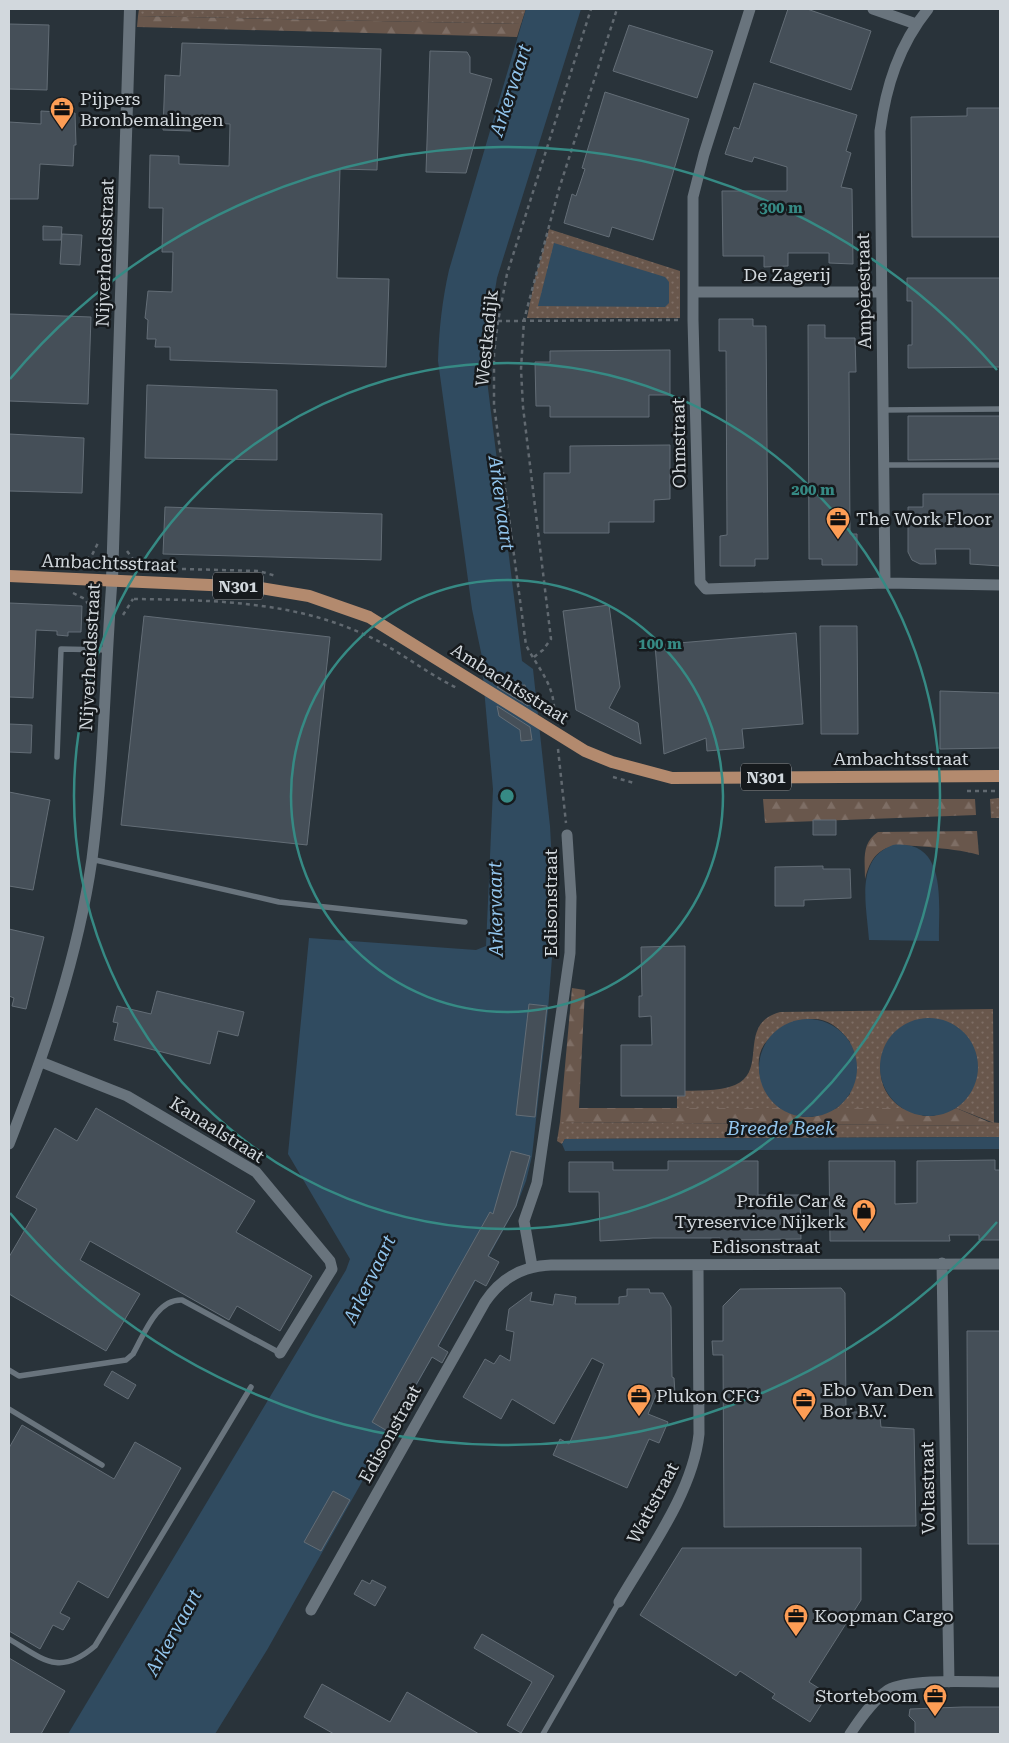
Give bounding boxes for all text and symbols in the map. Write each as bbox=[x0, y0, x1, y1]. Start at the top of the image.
water label: Arkervaart bbox=[484, 41, 536, 140]
place label: Pijpers Bronbemalingen bbox=[80, 88, 224, 130]
office icon: Pijpers Bronbemalingen bbox=[49, 96, 75, 130]
street label: Nijverheidsstraat bbox=[91, 178, 118, 327]
text: 300 m bbox=[759, 199, 803, 217]
street label: Ampèrestraat bbox=[852, 233, 875, 349]
street label: De Zagerij bbox=[743, 264, 831, 285]
street label: Westkadijk bbox=[471, 289, 502, 387]
street label: Ohmstraat bbox=[667, 397, 690, 489]
water label: Arkervaart bbox=[483, 453, 520, 552]
text: 200 m bbox=[791, 481, 835, 499]
office icon: The Work Floor bbox=[825, 506, 851, 540]
place label: The Work Floor bbox=[856, 508, 992, 529]
street label: Ambachtsstraat bbox=[41, 550, 177, 575]
road number: N301 bbox=[213, 572, 263, 600]
street label: Nijverheidsstraat bbox=[75, 582, 104, 732]
text: 100 m bbox=[638, 635, 682, 653]
street label: Ambachtsstraat bbox=[447, 639, 573, 728]
street label: Ambachtsstraat bbox=[834, 748, 969, 769]
road number: N301 bbox=[741, 764, 791, 790]
centre of rings bbox=[498, 787, 516, 805]
street label: Edisonstraat bbox=[540, 848, 561, 957]
water label: Arkervaart bbox=[483, 861, 508, 958]
street label: Kanaalstraat bbox=[166, 1092, 269, 1167]
water label: Breede Beek bbox=[726, 1117, 836, 1140]
place label: Profile Car & Tyreservice Nijkerk bbox=[674, 1190, 846, 1232]
shop icon: Profile Car & Tyreservice Nijkerk bbox=[851, 1198, 877, 1232]
water label: Arkervaart bbox=[338, 1231, 401, 1328]
street label: Edisonstraat bbox=[712, 1236, 821, 1257]
place label: Ebo Van Den Bor B.V. bbox=[822, 1379, 934, 1421]
street label: Edisonstraat bbox=[354, 1381, 425, 1486]
office icon: Plukon CFG bbox=[626, 1383, 652, 1417]
place label: Plukon CFG bbox=[656, 1385, 760, 1406]
office icon: Ebo Van Den Bor B.V. bbox=[791, 1387, 817, 1421]
street label: Voltastraat bbox=[916, 1441, 939, 1535]
street label: Wattstraat bbox=[622, 1458, 683, 1547]
water label: Arkervaart bbox=[140, 1585, 207, 1680]
office icon: Koopman Cargo bbox=[783, 1603, 809, 1637]
place label: Koopman Cargo bbox=[814, 1605, 954, 1626]
office icon: Storteboom bbox=[922, 1683, 948, 1717]
place label: Storteboom bbox=[815, 1685, 918, 1706]

